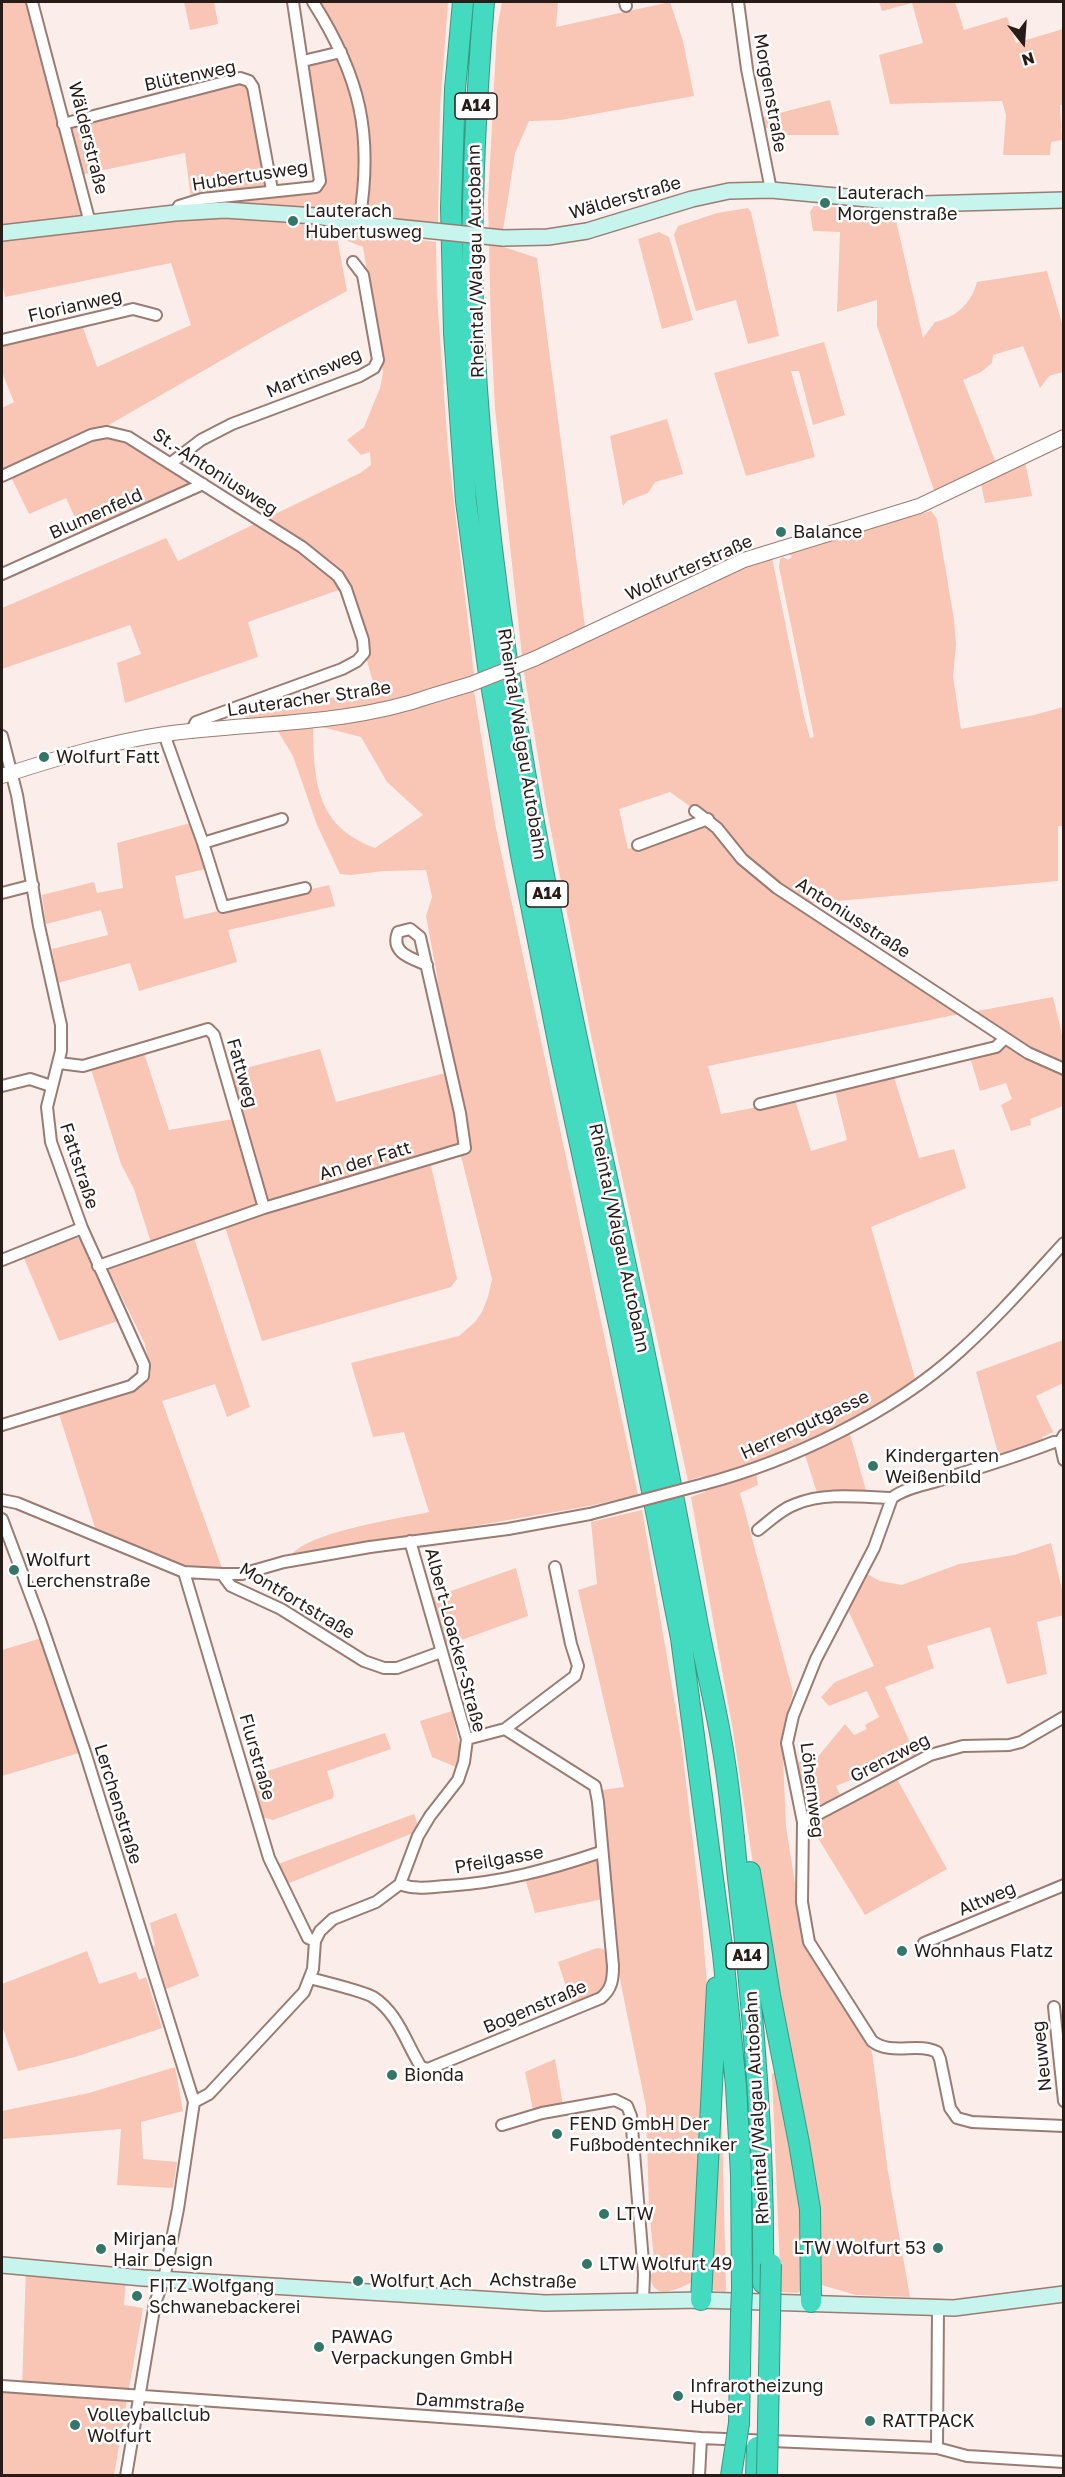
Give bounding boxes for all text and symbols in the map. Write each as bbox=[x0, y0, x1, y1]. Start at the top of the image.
north arrow bbox=[993, 12, 1053, 72]
street label: Morgenstraße bbox=[749, 32, 791, 154]
text: N bbox=[1020, 48, 1037, 71]
street label: Blütenweg bbox=[142, 56, 238, 96]
street label: Wälderstraße bbox=[64, 79, 112, 197]
road number: A14 bbox=[455, 93, 497, 119]
street label: Rheintal/Walgau Autobahn bbox=[463, 144, 489, 378]
street label: Hubertusweg bbox=[191, 156, 309, 196]
street label: Wälderstraße bbox=[567, 172, 683, 224]
place label: Lauterach Morgenstraße bbox=[837, 182, 957, 224]
marker: Lauterach Morgenstraße bbox=[818, 196, 832, 210]
place label: Lauterach Hubertusweg bbox=[305, 200, 422, 242]
marker: Lauterach Hubertusweg bbox=[286, 214, 300, 228]
street label: Florianweg bbox=[26, 285, 124, 327]
street label: Martinsweg bbox=[263, 343, 365, 403]
street label: St.-Antoniusweg bbox=[149, 424, 281, 520]
street label: Blumenfeld bbox=[46, 484, 146, 544]
place label: Balance bbox=[793, 521, 862, 543]
marker: Balance bbox=[774, 525, 788, 539]
street label: Wolfurterstraße bbox=[622, 530, 756, 606]
street label: Rheintal/Walgau Autobahn bbox=[493, 627, 551, 861]
street label: Lauteracher Straße bbox=[226, 677, 392, 721]
place label: Wolfurt Fatt bbox=[56, 746, 160, 768]
marker: Wolfurt Fatt bbox=[37, 750, 51, 764]
street label: Antoniusstraße bbox=[792, 873, 914, 963]
road number: A14 bbox=[526, 881, 568, 907]
street label: Fattweg bbox=[222, 1036, 262, 1110]
street label: Fattstraße bbox=[55, 1120, 103, 1212]
street label: Rheintal/Walgau Autobahn bbox=[584, 1121, 654, 1355]
street label: An der Fatt bbox=[316, 1137, 414, 1185]
street label: Herrengutgasse bbox=[737, 1386, 873, 1464]
place label: Kindergarten Weißenbild bbox=[885, 1445, 999, 1488]
marker: Kindergarten Weißenbild bbox=[866, 1459, 880, 1473]
street label: Albert-Loacker-Straße bbox=[420, 1545, 490, 1735]
place label: Wolfurt Lerchenstraße bbox=[26, 1549, 150, 1592]
street label: Montfortstraße bbox=[235, 1558, 359, 1644]
marker: Wolfurt Lerchenstraße bbox=[7, 1563, 21, 1577]
street label: Flurstraße bbox=[234, 1711, 280, 1803]
street label: Grenzweg bbox=[847, 1729, 933, 1787]
street label: Lerchenstraße bbox=[89, 1741, 147, 1867]
street label: Löhernweg bbox=[795, 1741, 829, 1839]
street label: Pfeilgasse bbox=[453, 1842, 545, 1878]
street label: Altweg bbox=[955, 1877, 1019, 1921]
place label: Wohnhaus Flatz bbox=[914, 1940, 1053, 1962]
road number: A14 bbox=[726, 1943, 768, 1969]
marker: Wohnhaus Flatz bbox=[895, 1944, 909, 1958]
street label: Bogenstraße bbox=[480, 1976, 590, 2038]
street label: Rheintal/Walgau Autobahn bbox=[740, 1991, 774, 2225]
street label: Neuweg bbox=[1028, 2020, 1056, 2092]
place label: Bionda bbox=[404, 2064, 464, 2086]
marker: Bionda bbox=[385, 2068, 399, 2082]
place label: FEND GmbH Der Fußbodentechniker bbox=[569, 2113, 737, 2156]
marker: FEND GmbH Der Fußbodentechniker bbox=[550, 2127, 564, 2141]
place label: LTW bbox=[616, 2203, 654, 2225]
marker: LTW bbox=[597, 2207, 611, 2221]
place label: Mirjana Hair Design bbox=[113, 2228, 213, 2270]
place label: LTW Wolfurt 53 bbox=[793, 2237, 926, 2259]
marker: LTW Wolfurt 53 bbox=[931, 2241, 945, 2255]
marker: Mirjana Hair Design bbox=[94, 2242, 108, 2256]
place label: LTW Wolfurt 49 bbox=[599, 2253, 732, 2275]
marker: LTW Wolfurt 49 bbox=[580, 2257, 594, 2271]
street label: Achstraße bbox=[489, 2269, 577, 2293]
place label: Wolfurt Ach bbox=[370, 2270, 472, 2292]
marker: Wolfurt Ach bbox=[351, 2274, 365, 2288]
place label: FITZ Wolfgang Schwanebackerei bbox=[149, 2275, 301, 2318]
marker: FITZ Wolfgang Schwanebackerei bbox=[130, 2289, 144, 2303]
place label: PAWAG Verpackungen GmbH bbox=[331, 2326, 513, 2368]
marker: PAWAG Verpackungen GmbH bbox=[312, 2340, 326, 2354]
place label: Infrarotheizung Huber bbox=[690, 2375, 824, 2418]
street label: Dammstraße bbox=[415, 2388, 525, 2418]
marker: Infrarotheizung Huber bbox=[671, 2389, 685, 2403]
place label: Volleyballclub Wolfurt bbox=[87, 2404, 210, 2446]
place label: RATTPACK bbox=[882, 2410, 975, 2432]
marker: RATTPACK bbox=[863, 2414, 877, 2428]
marker: Volleyballclub Wolfurt bbox=[68, 2418, 82, 2432]

